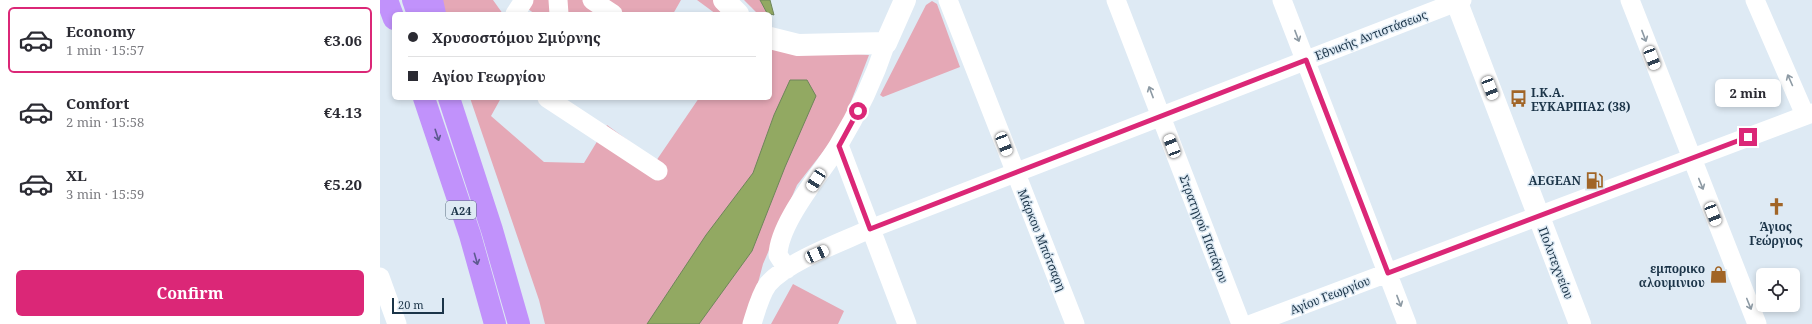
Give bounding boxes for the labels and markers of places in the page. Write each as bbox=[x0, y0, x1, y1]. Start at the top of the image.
place label: Ι.Κ.Α. ΕΥΚΑΡΠΙΑΣ (38) bbox=[1531, 84, 1631, 115]
bus stop icon: Ι.Κ.Α. ΕΥΚΑΡΠΙΑΣ (38) bbox=[1508, 89, 1528, 109]
fuel station icon: AEGEAN bbox=[1584, 170, 1604, 190]
place label: AEGEAN bbox=[1529, 172, 1582, 189]
church icon: Άγιος Γεώργιος bbox=[1766, 197, 1786, 217]
place label: Άγιος Γεώργιος bbox=[1749, 218, 1803, 249]
place label: εμπορικο αλουμινιου bbox=[1639, 260, 1705, 291]
shop icon: εμπορικο αλουμινιου bbox=[1708, 265, 1728, 285]

